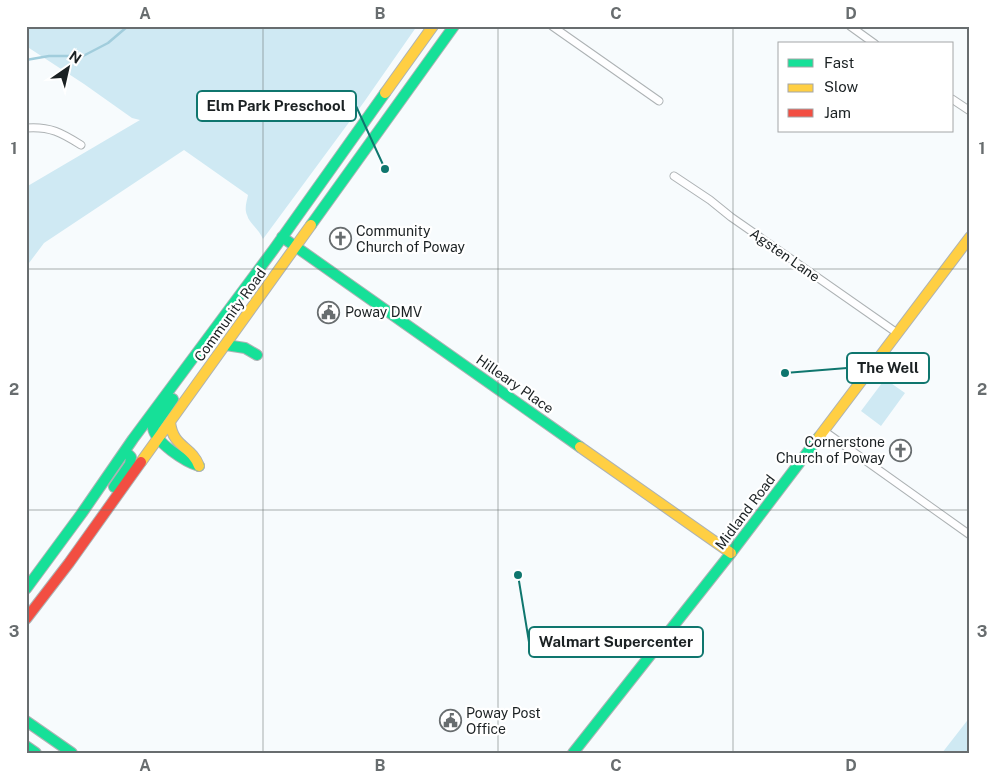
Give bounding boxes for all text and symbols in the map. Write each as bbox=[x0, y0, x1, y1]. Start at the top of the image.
text: A bbox=[139, 4, 151, 23]
text: B bbox=[375, 4, 386, 23]
text: C bbox=[610, 4, 622, 23]
text: D bbox=[845, 4, 857, 23]
north arrow bbox=[42, 42, 92, 92]
legend bbox=[778, 42, 954, 132]
text: N bbox=[66, 48, 84, 67]
text: Fast bbox=[824, 54, 854, 71]
text: Slow bbox=[824, 78, 859, 95]
callout: Elm Park Preschool bbox=[197, 91, 356, 121]
text: Elm Park Preschool bbox=[206, 97, 346, 114]
text: Jam bbox=[824, 104, 851, 121]
text: 1 bbox=[11, 139, 17, 158]
text: 1 bbox=[979, 139, 985, 158]
place label: Community Church of Poway bbox=[356, 223, 466, 255]
street label: Agsten Lane bbox=[747, 225, 823, 285]
church icon: Community Church of Poway bbox=[328, 227, 352, 251]
street label: Community Road bbox=[191, 265, 269, 365]
public building icon: Poway DMV bbox=[317, 300, 341, 324]
place label: Poway DMV bbox=[345, 304, 423, 320]
street label: Hilleary Place bbox=[473, 351, 557, 417]
callout: The Well bbox=[847, 353, 929, 383]
text: The Well bbox=[857, 359, 919, 376]
text: 2 bbox=[9, 380, 19, 399]
text: 2 bbox=[977, 380, 987, 399]
place label: Cornerstone Church of Poway bbox=[776, 434, 886, 466]
church icon: Cornerstone Church of Poway bbox=[889, 438, 913, 462]
street label: Midland Road bbox=[712, 472, 778, 552]
text: 3 bbox=[9, 622, 19, 641]
text: 3 bbox=[977, 622, 987, 641]
callout: Walmart Supercenter bbox=[529, 627, 703, 657]
text: Walmart Supercenter bbox=[539, 633, 693, 650]
place label: Poway Post Office bbox=[466, 705, 541, 737]
public building icon: Poway Post Office bbox=[438, 709, 462, 733]
text: A bbox=[139, 756, 151, 775]
text: B bbox=[375, 756, 386, 775]
text: C bbox=[610, 756, 622, 775]
text: D bbox=[845, 756, 857, 775]

